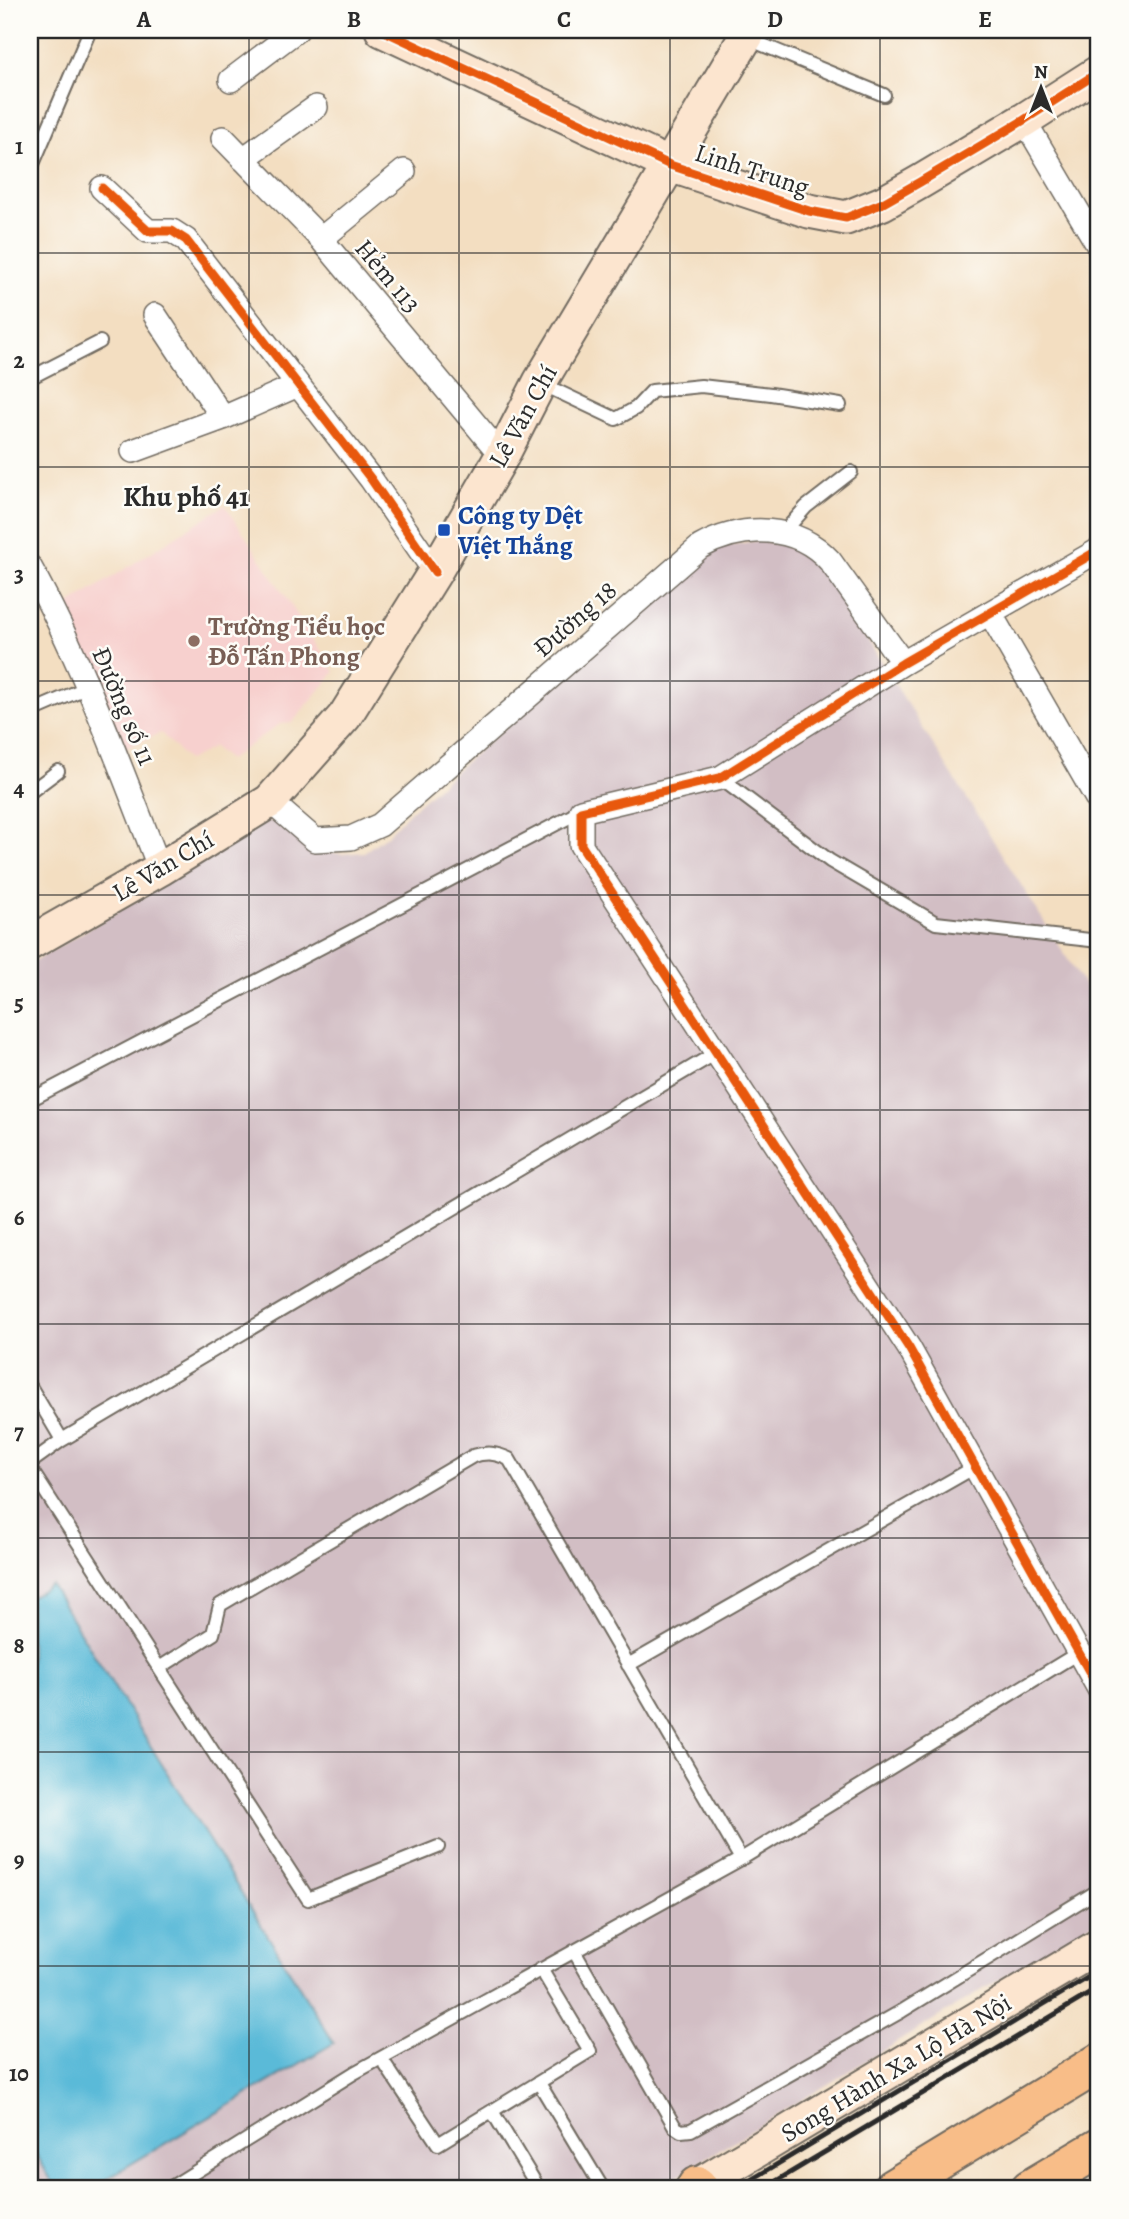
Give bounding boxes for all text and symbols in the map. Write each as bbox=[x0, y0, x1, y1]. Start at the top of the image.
text: A bbox=[136, 4, 152, 35]
text: B bbox=[347, 4, 361, 35]
text: C bbox=[557, 4, 571, 35]
text: D bbox=[767, 4, 783, 35]
text: E bbox=[978, 4, 992, 35]
north arrow bbox=[1006, 52, 1076, 122]
text: N bbox=[1034, 59, 1048, 85]
text: 1 bbox=[15, 131, 23, 162]
street label: Linh Trung bbox=[690, 135, 814, 205]
street label: Hẻm 113 bbox=[347, 232, 429, 320]
text: 2 bbox=[13, 345, 25, 376]
street label: Lê Văn Chí bbox=[480, 358, 566, 474]
district label: Khu phố 41 bbox=[123, 478, 249, 516]
place label: Công ty Dệt Việt Thắng bbox=[457, 498, 583, 563]
marker: Công ty Dệt Việt Thắng bbox=[436, 522, 452, 538]
text: 3 bbox=[14, 559, 24, 590]
street label: Đường 18 bbox=[526, 573, 624, 665]
place label: Trường Tiểu học Đỗ Tấn Phong bbox=[208, 609, 385, 674]
marker: Trường Tiểu học Đỗ Tấn Phong bbox=[186, 633, 202, 649]
street label: Đường số 11 bbox=[83, 642, 165, 771]
text: 4 bbox=[14, 773, 25, 804]
street label: Lê Văn Chí bbox=[106, 822, 220, 910]
text: 5 bbox=[14, 987, 24, 1018]
text: 6 bbox=[14, 1202, 25, 1233]
text: 7 bbox=[14, 1416, 24, 1447]
text: 8 bbox=[13, 1630, 25, 1661]
text: 9 bbox=[14, 1844, 24, 1875]
street label: Song Hành Xa Lộ Hà Nội bbox=[774, 1985, 1018, 2151]
text: 10 bbox=[9, 2058, 29, 2089]

